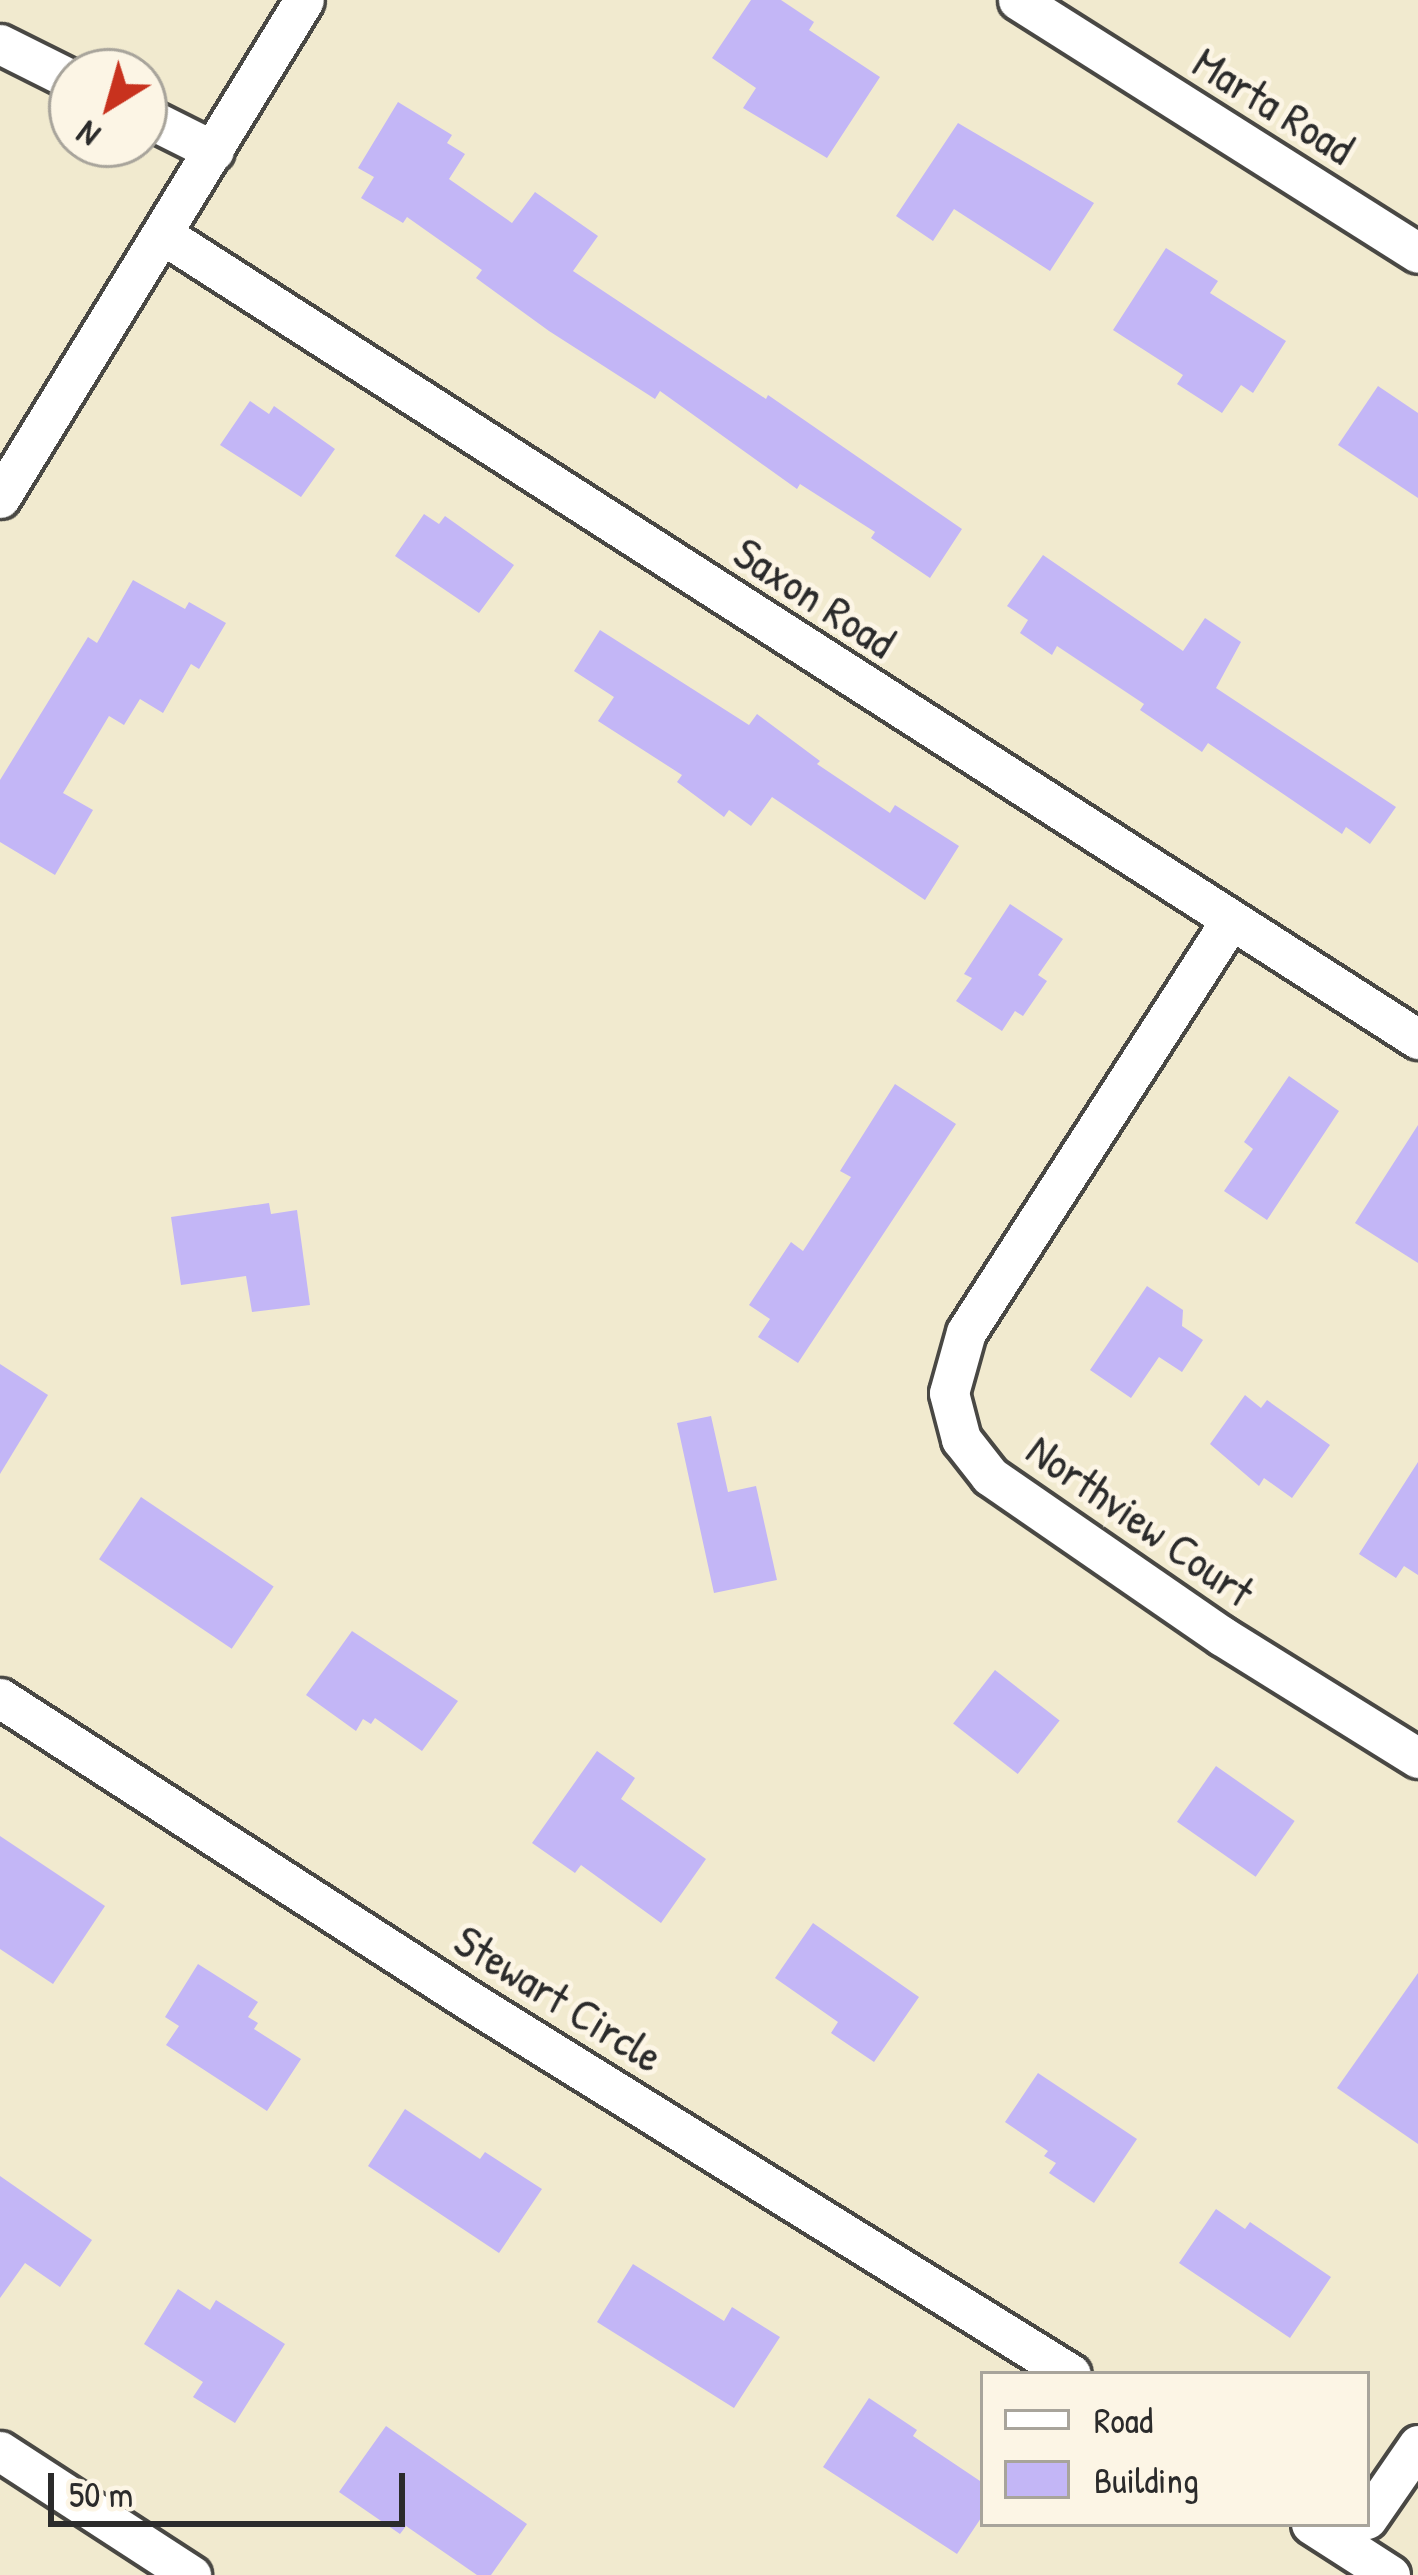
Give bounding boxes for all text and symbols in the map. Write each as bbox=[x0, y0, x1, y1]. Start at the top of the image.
street label: Marta Road bbox=[1184, 35, 1364, 175]
north arrow bbox=[48, 48, 168, 168]
text: N bbox=[68, 112, 108, 157]
street label: Saxon Road bbox=[724, 525, 906, 669]
street label: Northview Court bbox=[1017, 1422, 1265, 1618]
street label: Stewart Circle bbox=[445, 1913, 673, 2083]
legend bbox=[980, 2371, 1370, 2527]
text: Road bbox=[1094, 2395, 1153, 2444]
scale bar bbox=[54, 2449, 411, 2523]
text: Building bbox=[1094, 2455, 1199, 2504]
text: 50 m bbox=[69, 2469, 133, 2518]

